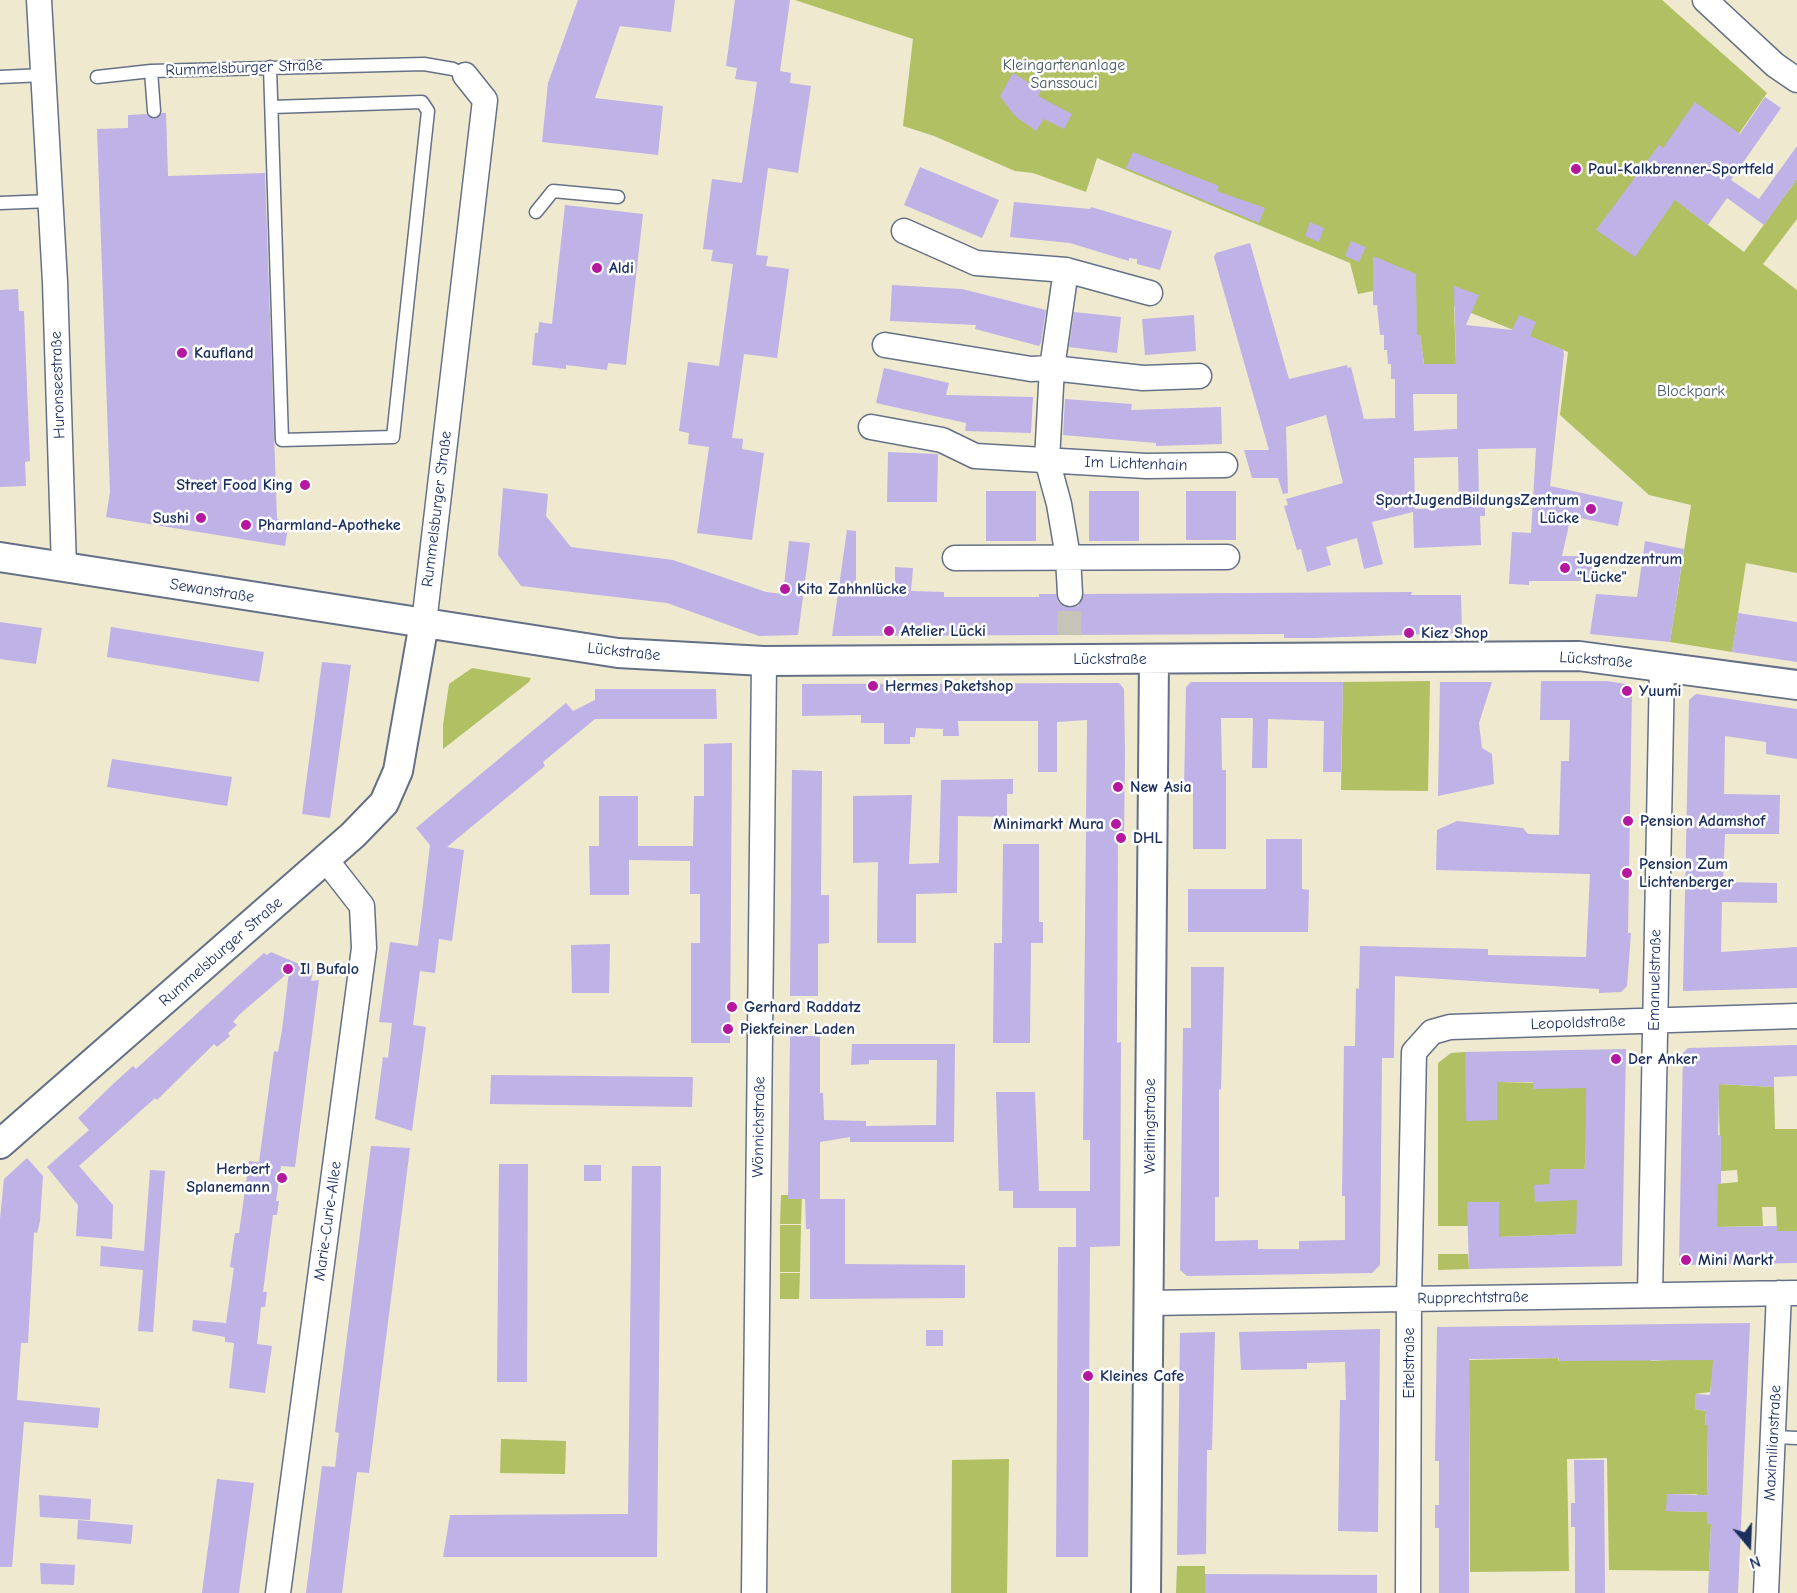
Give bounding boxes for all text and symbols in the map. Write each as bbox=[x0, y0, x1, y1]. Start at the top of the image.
park label: Kleingartenanlage Sanssouci bbox=[1003, 55, 1125, 93]
street label: Rummelsburger Straße bbox=[165, 56, 323, 80]
place label: Paul-Kalkbrenner-Sportfeld bbox=[1588, 159, 1774, 179]
marker: Paul-Kalkbrenner-Sportfeld bbox=[1569, 162, 1583, 176]
place label: Aldi bbox=[609, 258, 634, 278]
marker: Aldi bbox=[590, 261, 604, 275]
street label: Huronseestraße bbox=[47, 331, 69, 439]
place label: Kaufland bbox=[194, 343, 254, 363]
marker: Kaufland bbox=[175, 346, 189, 360]
park label: Blockpark bbox=[1657, 381, 1725, 401]
street label: Rummelsburger Straße bbox=[418, 430, 456, 588]
street label: Im Lichtenhain bbox=[1084, 453, 1188, 475]
place label: Street Food King bbox=[176, 475, 293, 495]
marker: Street Food King bbox=[298, 478, 312, 492]
place label: SportJugendBildungsZentrum Lücke bbox=[1376, 490, 1579, 528]
marker: SportJugendBildungsZentrum Lücke bbox=[1584, 502, 1598, 516]
place label: Sushi bbox=[153, 508, 189, 528]
marker: Sushi bbox=[194, 511, 208, 525]
place label: Pharmland-Apotheke bbox=[258, 515, 401, 535]
marker: Pharmland-Apotheke bbox=[239, 518, 253, 532]
place label: Jugendzentrum "Lücke" bbox=[1577, 549, 1682, 587]
marker: Jugendzentrum "Lücke" bbox=[1558, 561, 1572, 575]
street label: Sewanstraße bbox=[168, 575, 256, 607]
place label: Kita Zahhnlücke bbox=[797, 579, 906, 599]
marker: Kita Zahhnlücke bbox=[778, 582, 792, 596]
place label: Atelier Lücki bbox=[901, 621, 986, 641]
place label: Kiez Shop bbox=[1421, 623, 1488, 643]
marker: Atelier Lücki bbox=[882, 624, 896, 638]
marker: Kiez Shop bbox=[1402, 626, 1416, 640]
street label: Lückstraße bbox=[586, 639, 662, 665]
street label: Lückstraße bbox=[1559, 648, 1633, 672]
street label: Lückstraße bbox=[1073, 649, 1147, 669]
place label: Hermes Paketshop bbox=[885, 676, 1013, 696]
marker: Hermes Paketshop bbox=[866, 679, 880, 693]
place label: Yuumi bbox=[1639, 681, 1682, 701]
marker: Yuumi bbox=[1620, 684, 1634, 698]
place label: New Asia bbox=[1130, 777, 1192, 797]
marker: New Asia bbox=[1111, 780, 1125, 794]
place label: Pension Adamshof bbox=[1640, 811, 1765, 831]
place label: Minimarkt Mura bbox=[993, 814, 1104, 834]
marker: Pension Adamshof bbox=[1621, 814, 1635, 828]
marker: Minimarkt Mura bbox=[1109, 817, 1123, 831]
place label: DHL bbox=[1133, 828, 1163, 848]
marker: DHL bbox=[1114, 831, 1128, 845]
place label: Pension Zum Lichtenberger bbox=[1639, 854, 1734, 892]
marker: Pension Zum Lichtenberger bbox=[1620, 866, 1634, 880]
street label: Rummelsburger Straße bbox=[155, 893, 287, 1011]
street label: Emanuelstraße bbox=[1645, 929, 1665, 1031]
place label: Il Bufalo bbox=[300, 959, 359, 979]
marker: Il Bufalo bbox=[281, 962, 295, 976]
place label: Gerhard Raddatz bbox=[744, 997, 861, 1017]
marker: Gerhard Raddatz bbox=[725, 1000, 739, 1014]
street label: Leopoldstraße bbox=[1530, 1012, 1626, 1034]
place label: Piekfeiner Laden bbox=[740, 1019, 855, 1039]
marker: Piekfeiner Laden bbox=[721, 1022, 735, 1036]
place label: Der Anker bbox=[1628, 1049, 1697, 1069]
marker: Der Anker bbox=[1609, 1052, 1623, 1066]
street label: Wönnichstraße bbox=[749, 1076, 769, 1178]
street label: Weitlingstraße bbox=[1140, 1078, 1160, 1174]
place label: Herbert Splanemann bbox=[186, 1159, 270, 1197]
street label: Marie-Curie-Allee bbox=[310, 1160, 346, 1282]
marker: Herbert Splanemann bbox=[275, 1171, 289, 1185]
place label: Mini Markt bbox=[1698, 1250, 1774, 1270]
marker: Mini Markt bbox=[1679, 1253, 1693, 1267]
street label: Rupprechtstraße bbox=[1417, 1287, 1529, 1309]
street label: Eitelstraße bbox=[1399, 1328, 1419, 1398]
place label: Kleines Cafe bbox=[1100, 1366, 1184, 1386]
marker: Kleines Cafe bbox=[1081, 1369, 1095, 1383]
street label: Maximilianstraße bbox=[1760, 1385, 1786, 1501]
north arrow bbox=[1719, 1515, 1779, 1575]
text: N bbox=[1747, 1552, 1763, 1572]

